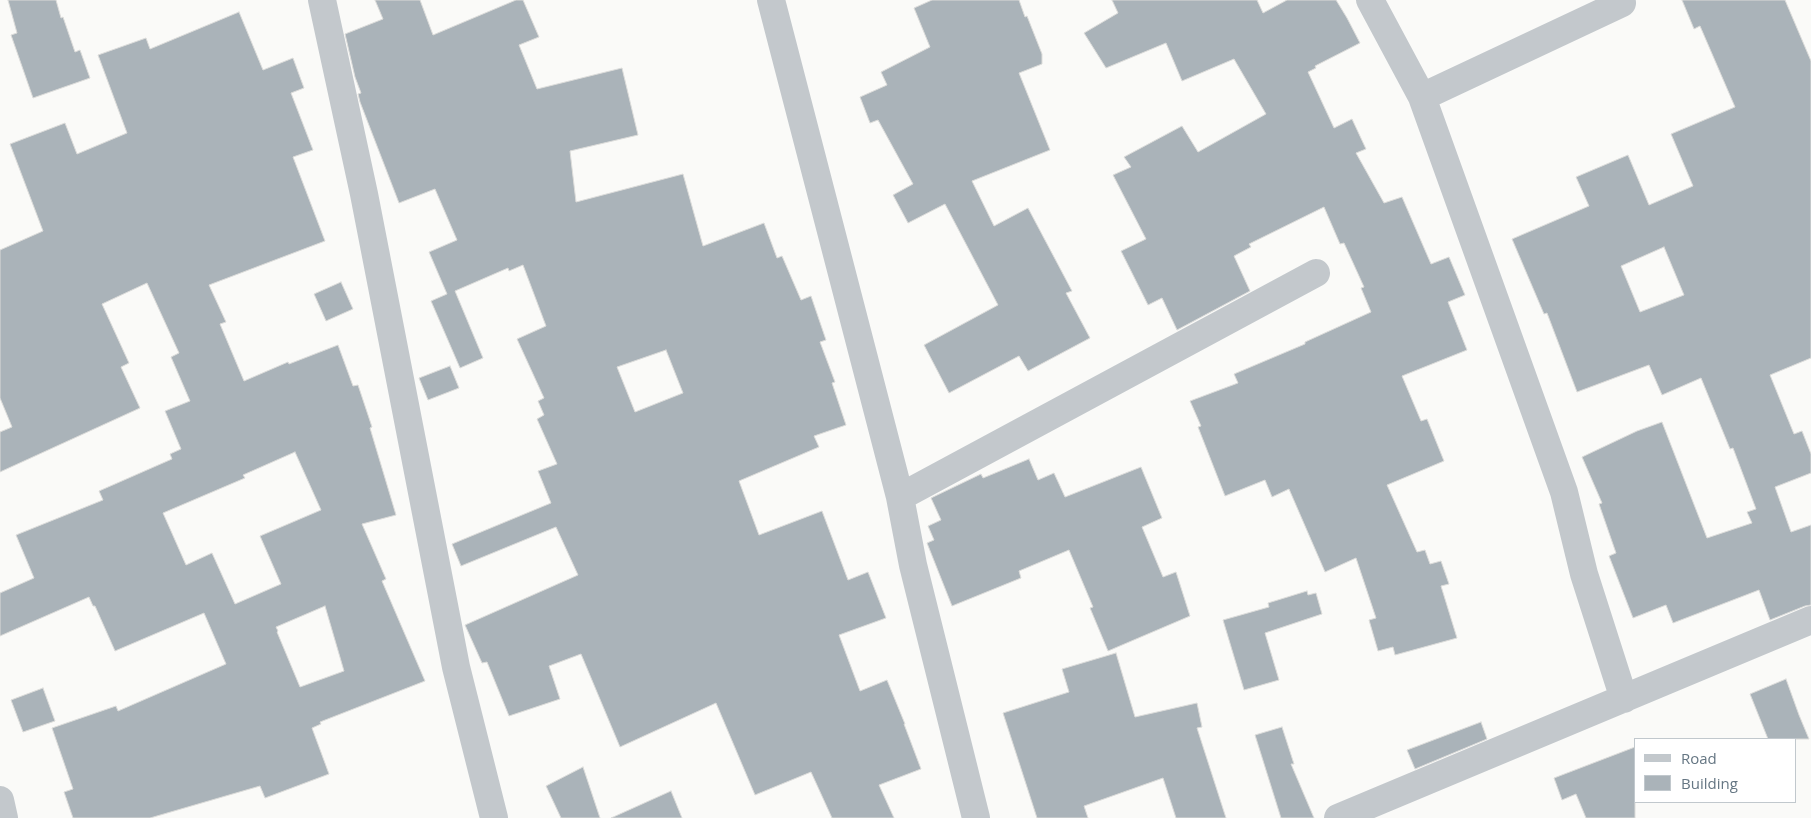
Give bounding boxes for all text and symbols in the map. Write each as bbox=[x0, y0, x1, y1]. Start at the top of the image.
legend bbox=[1634, 738, 1796, 803]
text: Road bbox=[1681, 748, 1717, 768]
text: Building bbox=[1681, 773, 1738, 793]

